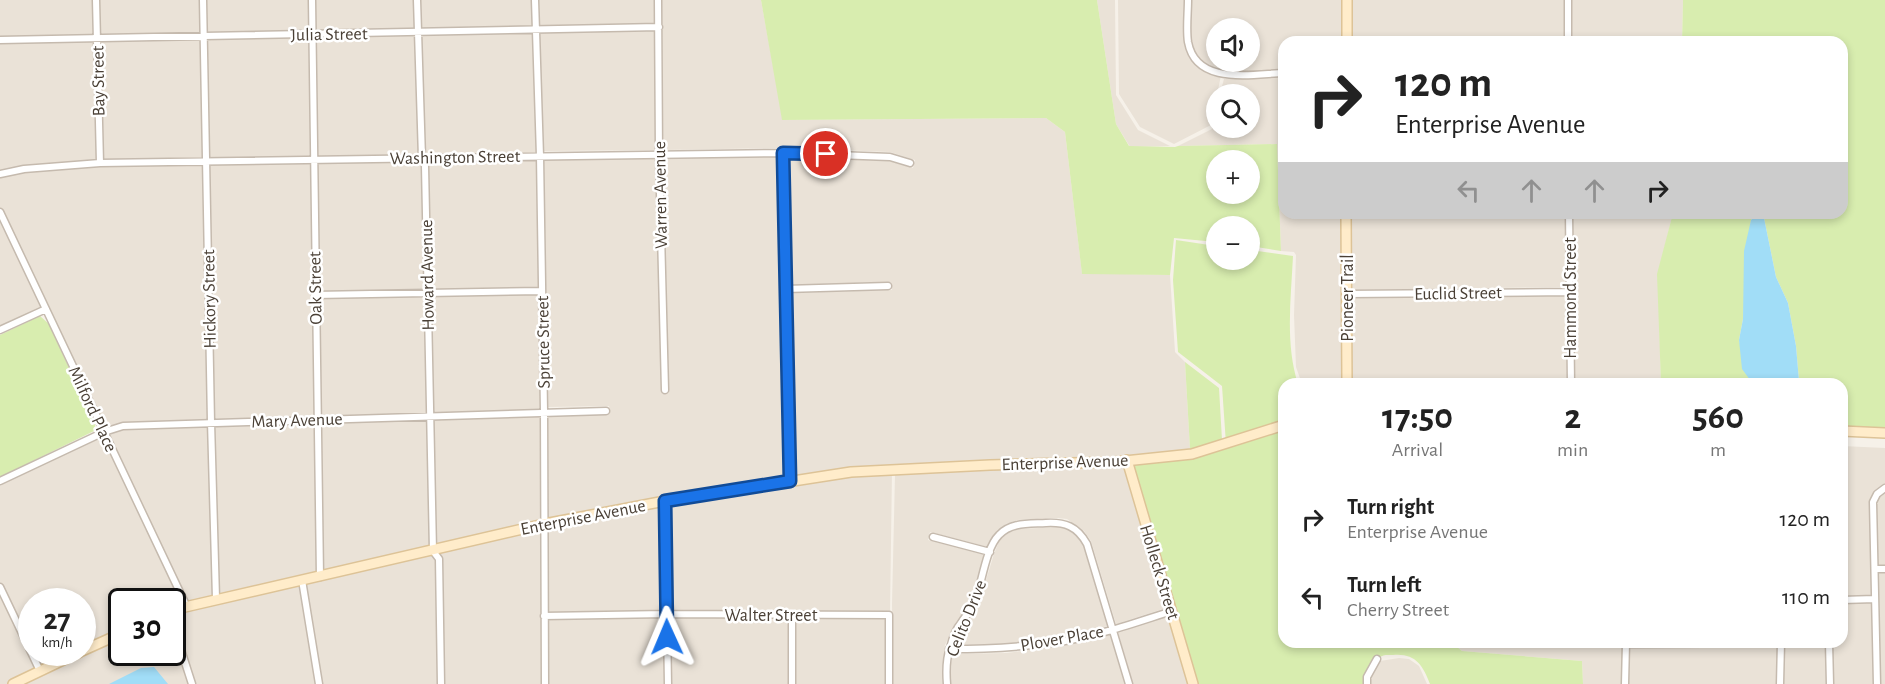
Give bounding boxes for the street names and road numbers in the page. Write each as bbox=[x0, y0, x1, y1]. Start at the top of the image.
street label: Julia Street bbox=[290, 25, 368, 45]
street label: Bay Street bbox=[89, 45, 109, 117]
street label: Warren Avenue bbox=[651, 141, 671, 249]
street label: Washington Street bbox=[390, 148, 521, 168]
street label: Howard Avenue bbox=[418, 219, 438, 331]
street label: Hammond Street bbox=[1562, 237, 1580, 359]
street label: Hickory Street bbox=[200, 249, 220, 349]
street label: Oak Street bbox=[306, 251, 326, 325]
street label: Pioneer Trail bbox=[1339, 254, 1357, 342]
street label: Euclid Street bbox=[1414, 284, 1502, 304]
street label: Spruce Street bbox=[534, 295, 554, 389]
street label: Milford Place bbox=[64, 364, 120, 455]
street label: Mary Avenue bbox=[251, 410, 343, 432]
street label: Enterprise Avenue bbox=[1001, 452, 1129, 474]
street label: Enterprise Avenue bbox=[519, 497, 647, 539]
street label: Holleck Street bbox=[1136, 523, 1182, 622]
street label: Celito Drive bbox=[943, 578, 990, 659]
street label: Walter Street bbox=[725, 607, 818, 625]
street label: Plover Place bbox=[1019, 623, 1105, 655]

